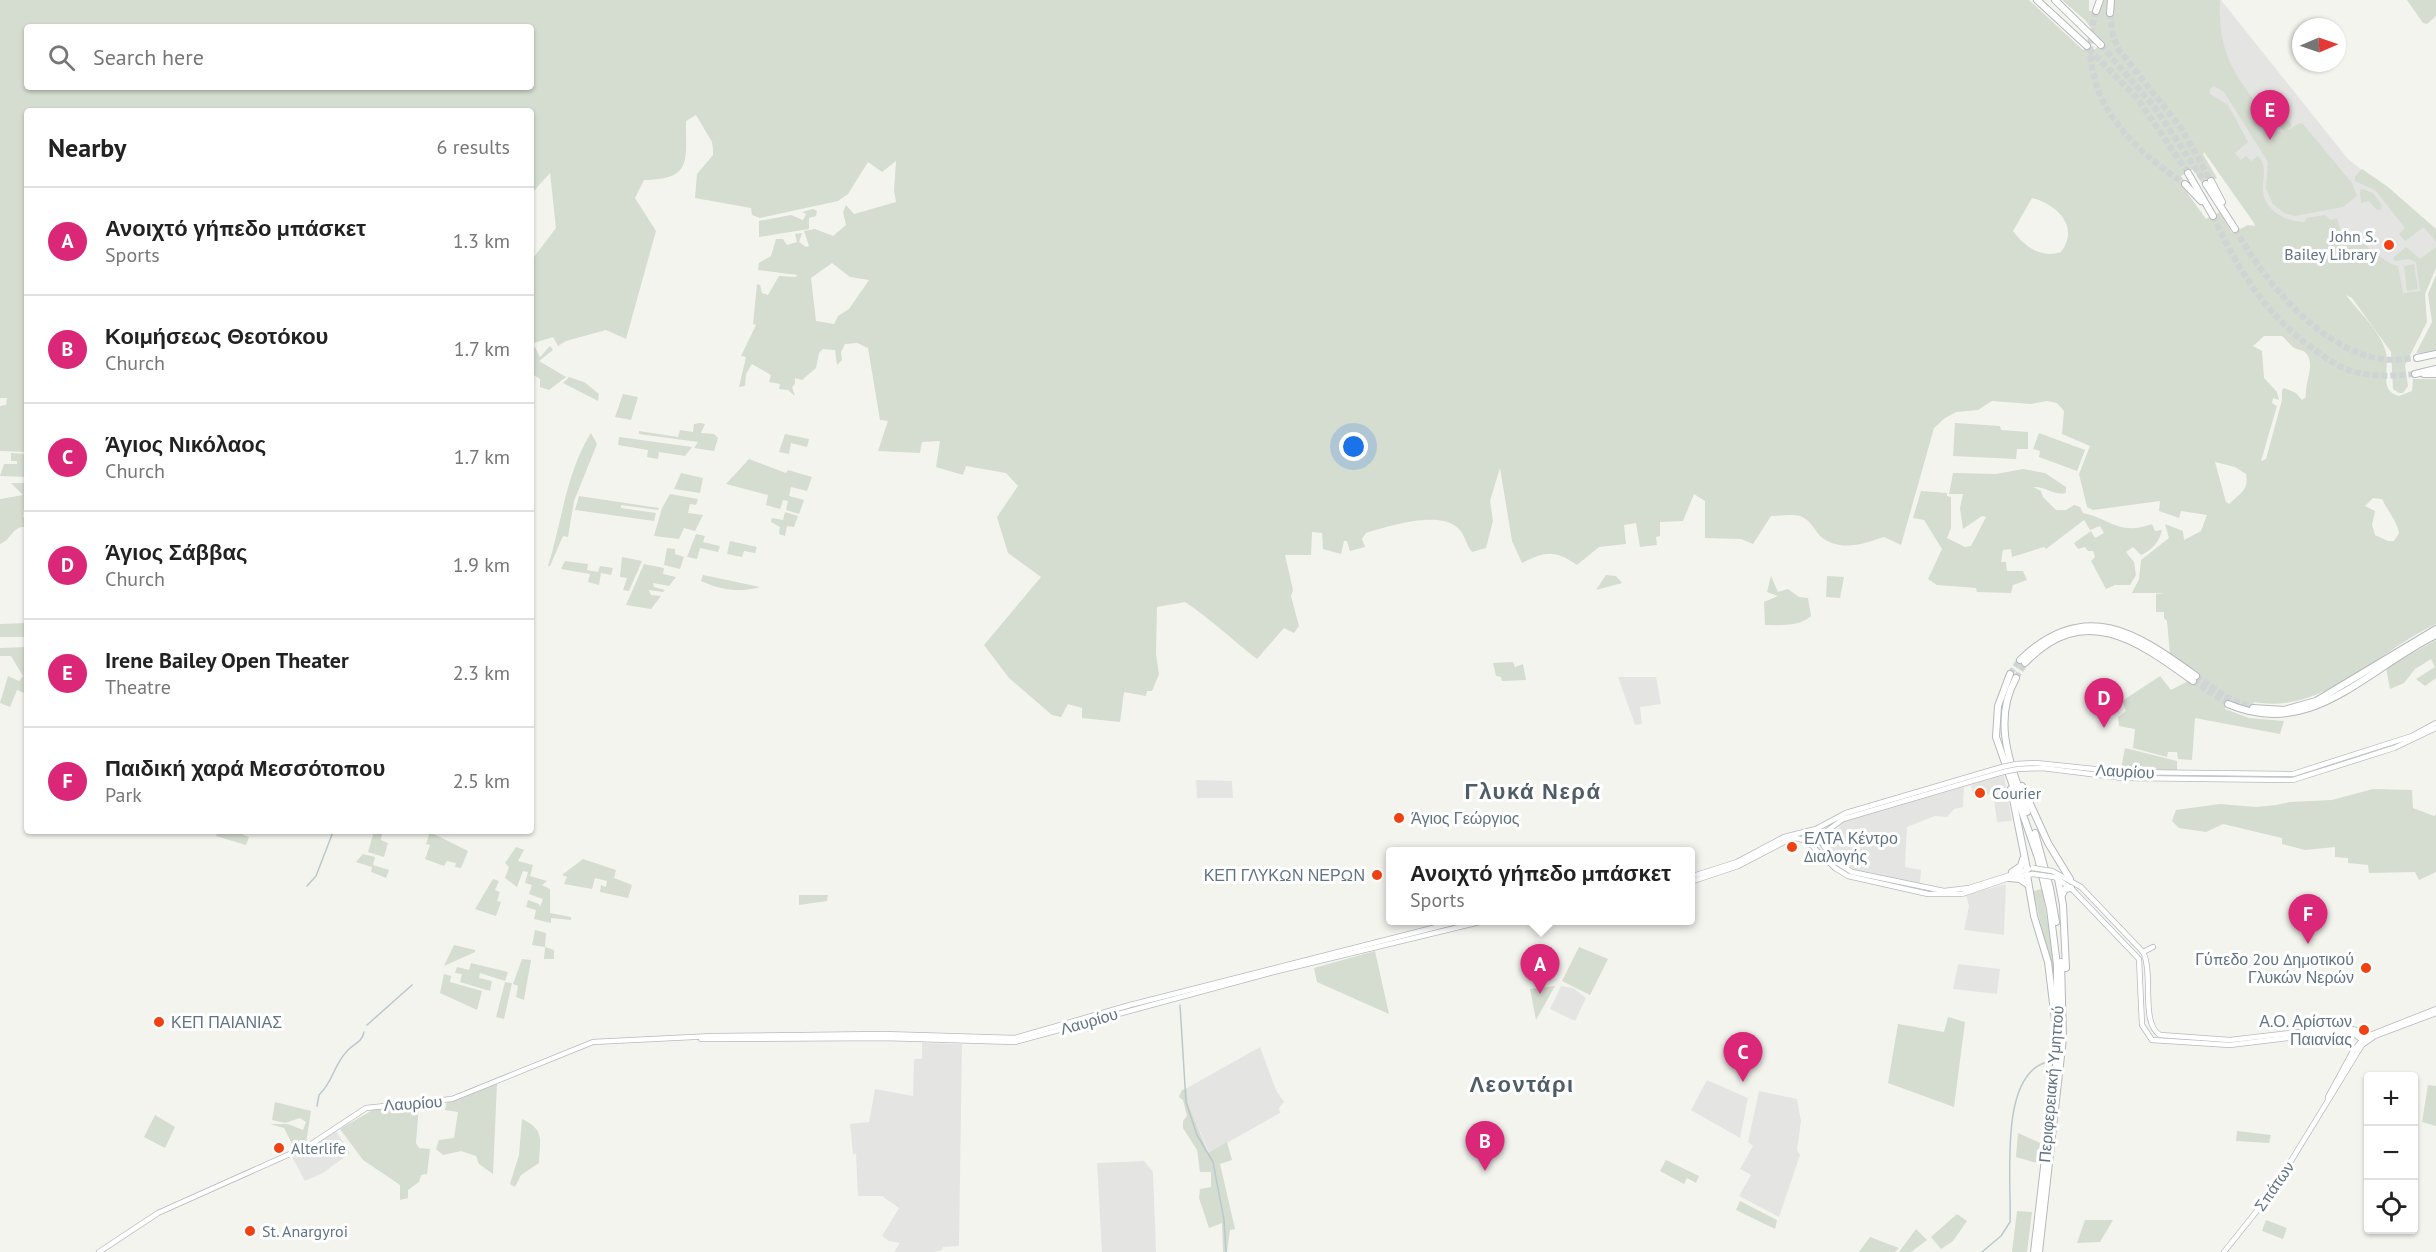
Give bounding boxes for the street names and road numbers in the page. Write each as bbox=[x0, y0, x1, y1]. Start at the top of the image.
street label: Λαυρίου bbox=[2095, 759, 2155, 783]
street label: Λαυρίου bbox=[1058, 1003, 1120, 1039]
street label: Περιφερειακή Υμηττού bbox=[2034, 1005, 2068, 1163]
street label: Λαυρίου bbox=[383, 1091, 443, 1115]
street label: Σπάτων bbox=[2250, 1157, 2298, 1215]

